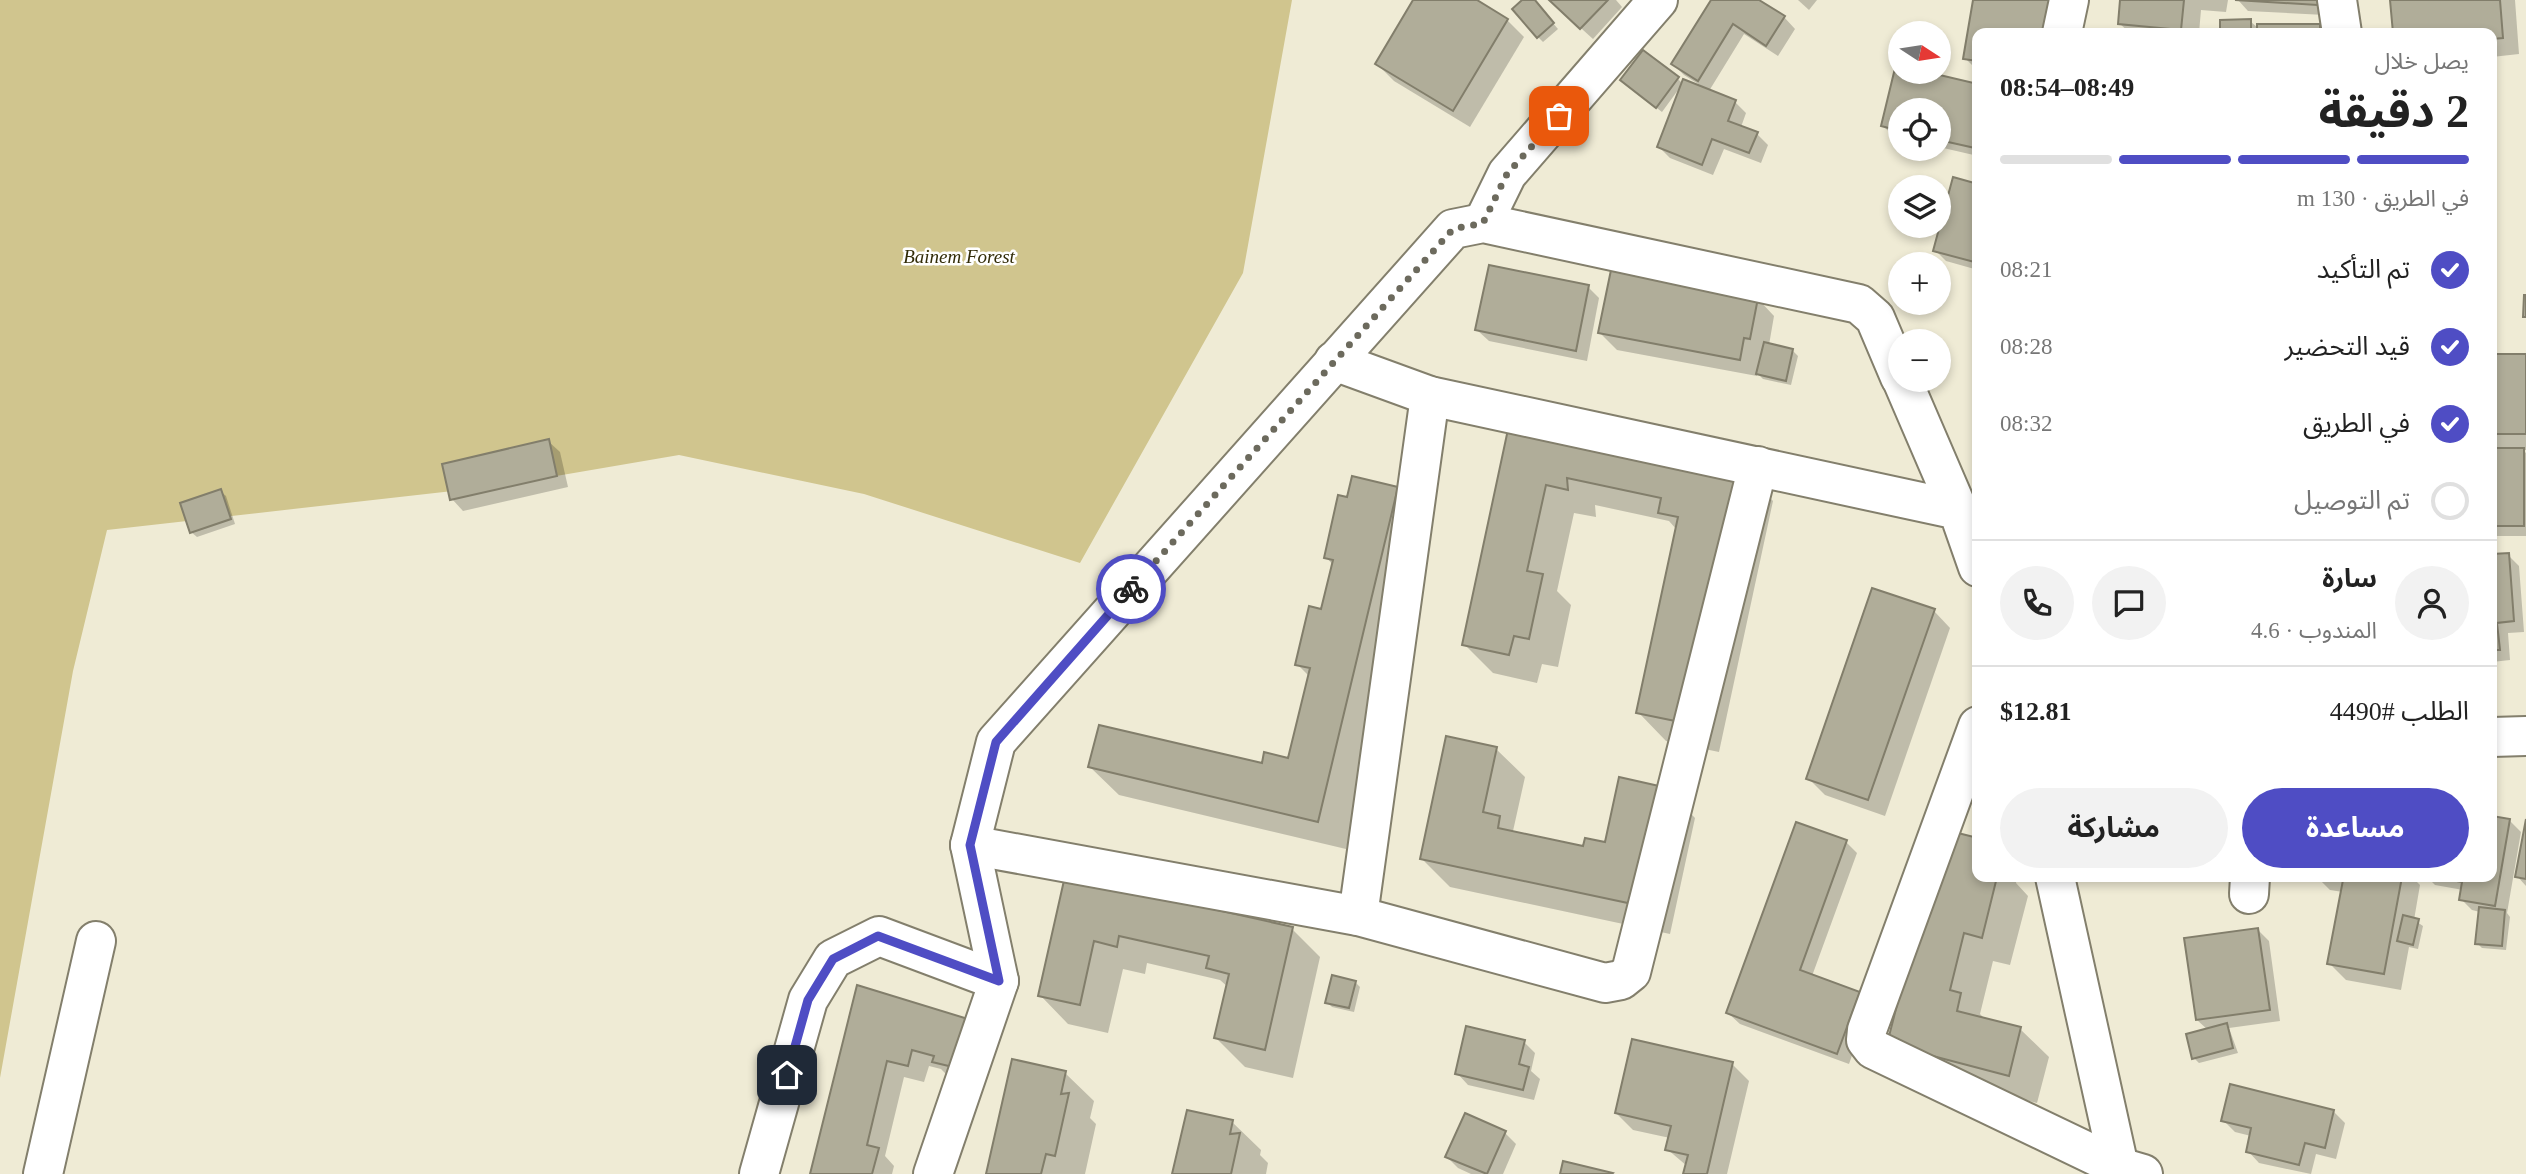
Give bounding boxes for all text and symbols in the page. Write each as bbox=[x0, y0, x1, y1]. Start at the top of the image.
north arrow bbox=[1888, 21, 1951, 84]
map controls bbox=[1888, 21, 1951, 392]
text: يصل خلال bbox=[2374, 49, 2469, 74]
text: 08:49–08:54 bbox=[2000, 73, 2134, 102]
pin bbox=[1529, 86, 1589, 146]
text: 2 دقيقة bbox=[2319, 86, 2469, 137]
icon: bag bbox=[1540, 97, 1578, 135]
button: locate bbox=[1888, 98, 1951, 161]
button: layers bbox=[1888, 175, 1951, 238]
text: في الطريق · 130 m bbox=[2297, 186, 2469, 211]
park label: Bainem Forest bbox=[903, 246, 1016, 267]
icon: check bbox=[2431, 251, 2469, 289]
button: + bbox=[1888, 252, 1951, 315]
text: تم التأكيد bbox=[2317, 255, 2410, 284]
text: 08:21 bbox=[2000, 257, 2052, 282]
icon: check bbox=[2431, 328, 2469, 366]
button: − bbox=[1888, 329, 1951, 392]
text: قيد التحضير bbox=[2284, 332, 2410, 361]
text: 08:28 bbox=[2000, 334, 2052, 359]
icon: check bbox=[2431, 405, 2469, 443]
text: في الطريق bbox=[2303, 409, 2410, 438]
text: 08:32 bbox=[2000, 411, 2052, 436]
text: تم التوصيل bbox=[2294, 486, 2410, 515]
courier bbox=[1096, 554, 1166, 624]
text: سارة bbox=[2322, 564, 2377, 593]
button: phone bbox=[2000, 566, 2074, 640]
button: chat bbox=[2092, 566, 2166, 640]
button: person bbox=[2395, 566, 2469, 640]
icon: bike bbox=[1112, 570, 1150, 608]
text: المندوب · 4.6 bbox=[2251, 618, 2377, 643]
text: $12.81 bbox=[2000, 697, 2072, 726]
text: الطلب #4490 bbox=[2330, 697, 2469, 726]
button: مشاركة bbox=[2000, 788, 2228, 868]
button: مساعدة bbox=[2242, 788, 2469, 868]
pin bbox=[757, 1045, 817, 1105]
icon: home bbox=[768, 1056, 806, 1094]

